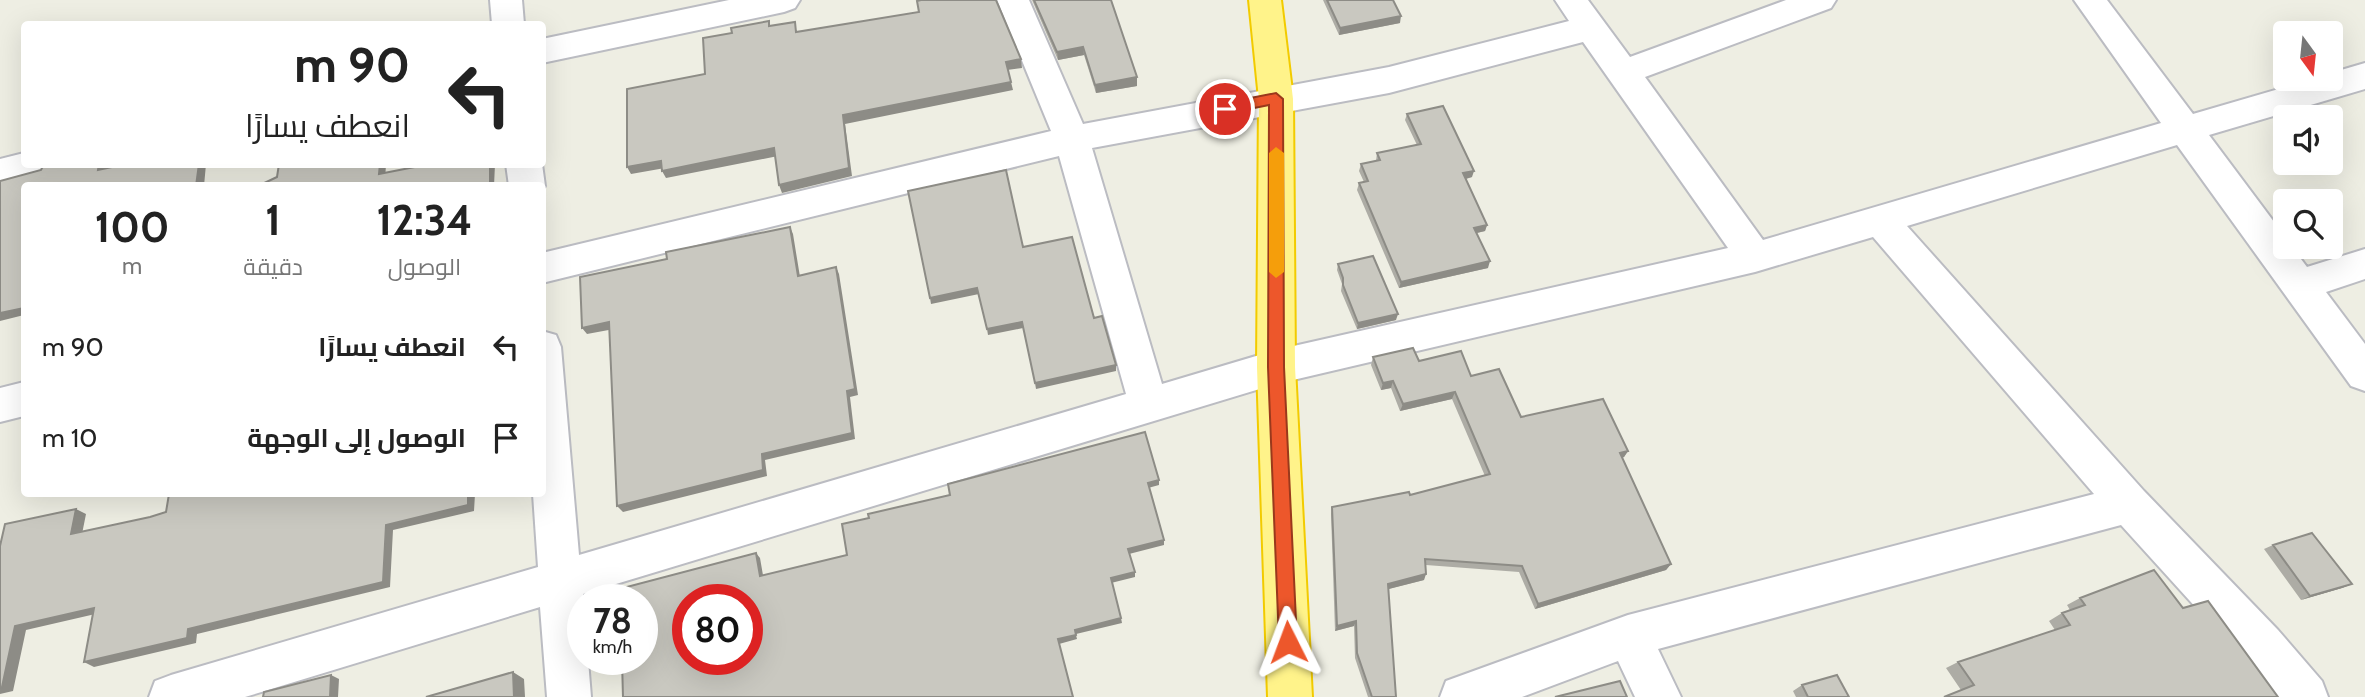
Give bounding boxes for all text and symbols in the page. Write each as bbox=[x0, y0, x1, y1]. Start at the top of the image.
north arrow bbox=[2273, 21, 2343, 91]
map controls bbox=[2273, 21, 2343, 259]
text: 90 m bbox=[294, 35, 410, 94]
icon: left bbox=[434, 49, 525, 140]
pin bbox=[1195, 79, 1255, 139]
icon: arrive bbox=[1206, 90, 1244, 128]
button: sound bbox=[2273, 105, 2343, 175]
text: انعطف يسارًا bbox=[245, 106, 410, 145]
button: search bbox=[2273, 189, 2343, 259]
text: 1 bbox=[265, 194, 281, 246]
text: 12:34 bbox=[377, 194, 472, 246]
text: 100 bbox=[95, 201, 169, 253]
text: m bbox=[122, 252, 142, 280]
text: دقيقة bbox=[243, 253, 303, 281]
text: الوصول bbox=[388, 253, 461, 281]
icon: left bbox=[487, 328, 525, 366]
text: 90 m bbox=[42, 331, 104, 363]
text: انعطف يسارًا bbox=[318, 331, 466, 363]
icon: arrive bbox=[487, 419, 525, 457]
text: 10 m bbox=[42, 422, 97, 454]
text: الوصول إلى الوجهة bbox=[247, 422, 466, 454]
speed limit sign: 80 bbox=[672, 584, 763, 675]
text: 78 bbox=[593, 599, 632, 642]
position arrow bbox=[1251, 605, 1325, 679]
text: km/h bbox=[593, 636, 632, 658]

